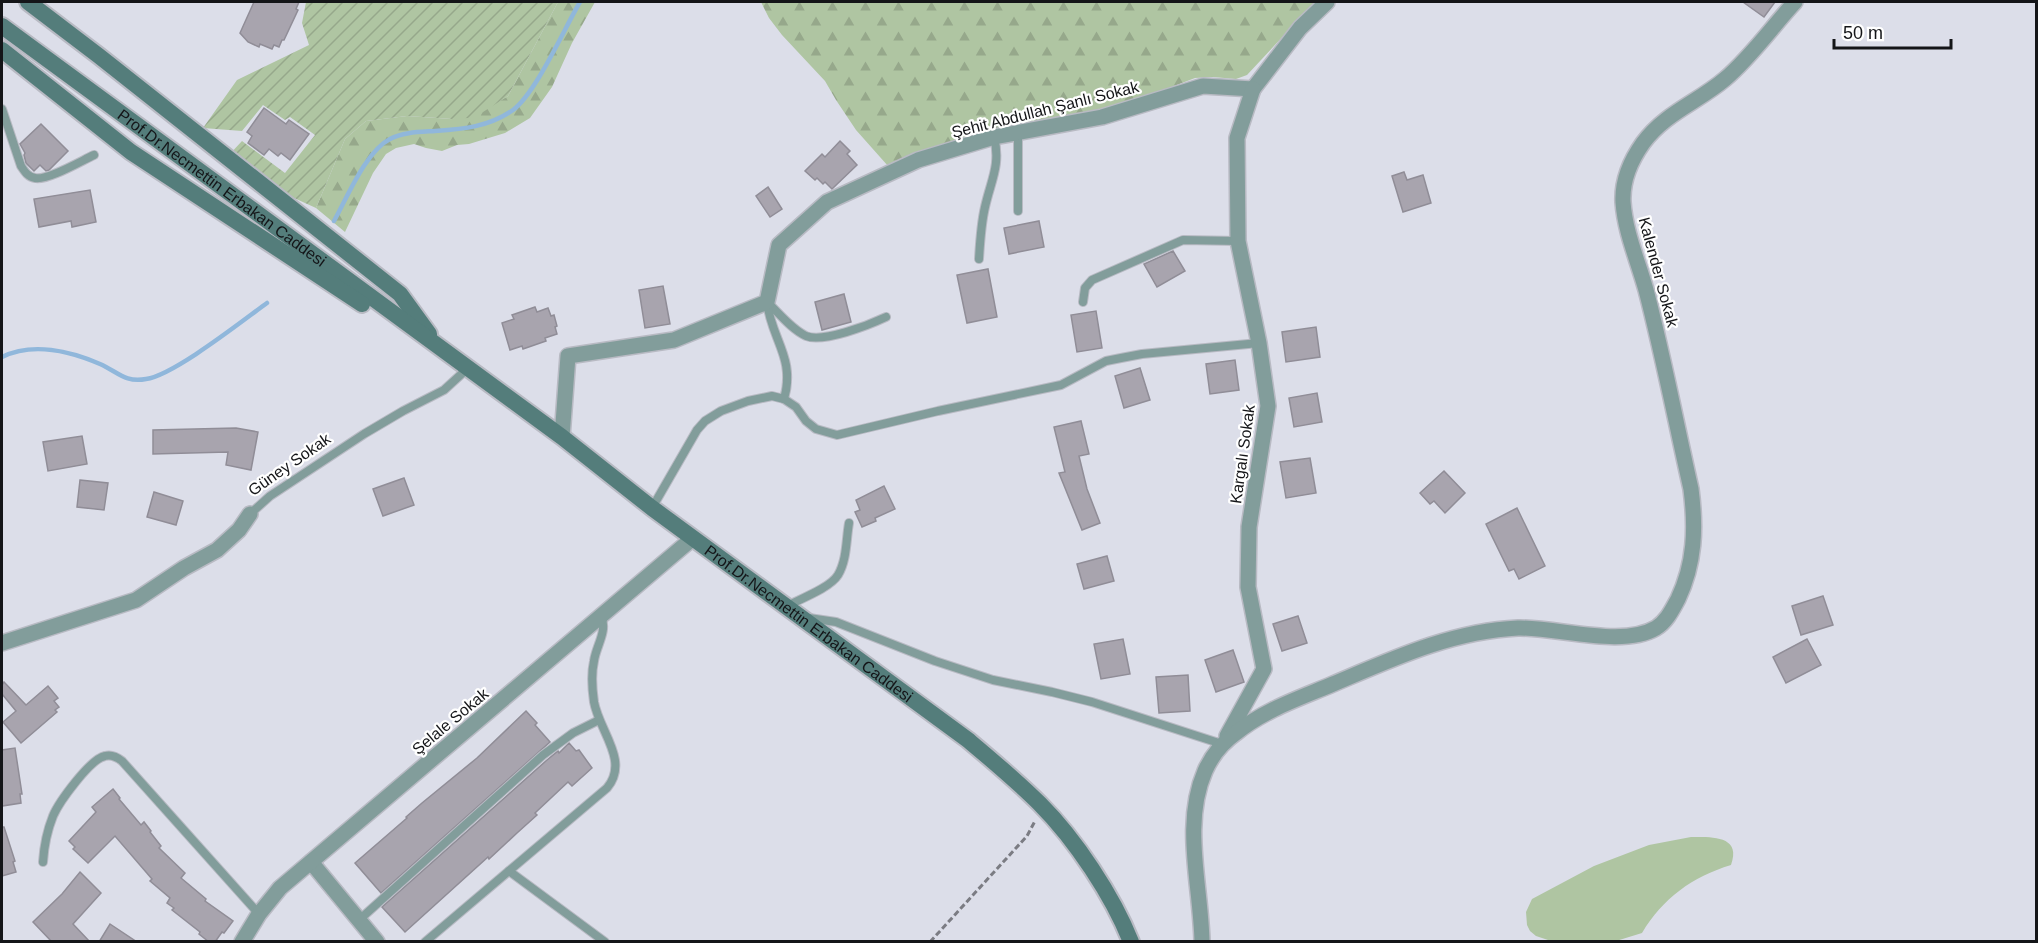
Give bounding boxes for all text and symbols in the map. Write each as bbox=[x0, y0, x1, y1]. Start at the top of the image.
scale bar bbox=[1834, 12, 1951, 50]
text: 50 m bbox=[1843, 23, 1883, 43]
street label: Şehit Abdullah Şanlı Sokak bbox=[950, 78, 1141, 141]
street label: Prof.Dr.Necmettin Erbakan Caddesi bbox=[115, 106, 329, 270]
street label: Kalender Sokak bbox=[1636, 215, 1682, 330]
street label: Kargalı Sokak bbox=[1227, 403, 1258, 505]
street label: Güney Sokak bbox=[245, 429, 334, 499]
street label: Prof.Dr.Necmettin Erbakan Caddesi bbox=[701, 542, 916, 706]
street label: Şelale Sokak bbox=[409, 684, 492, 758]

